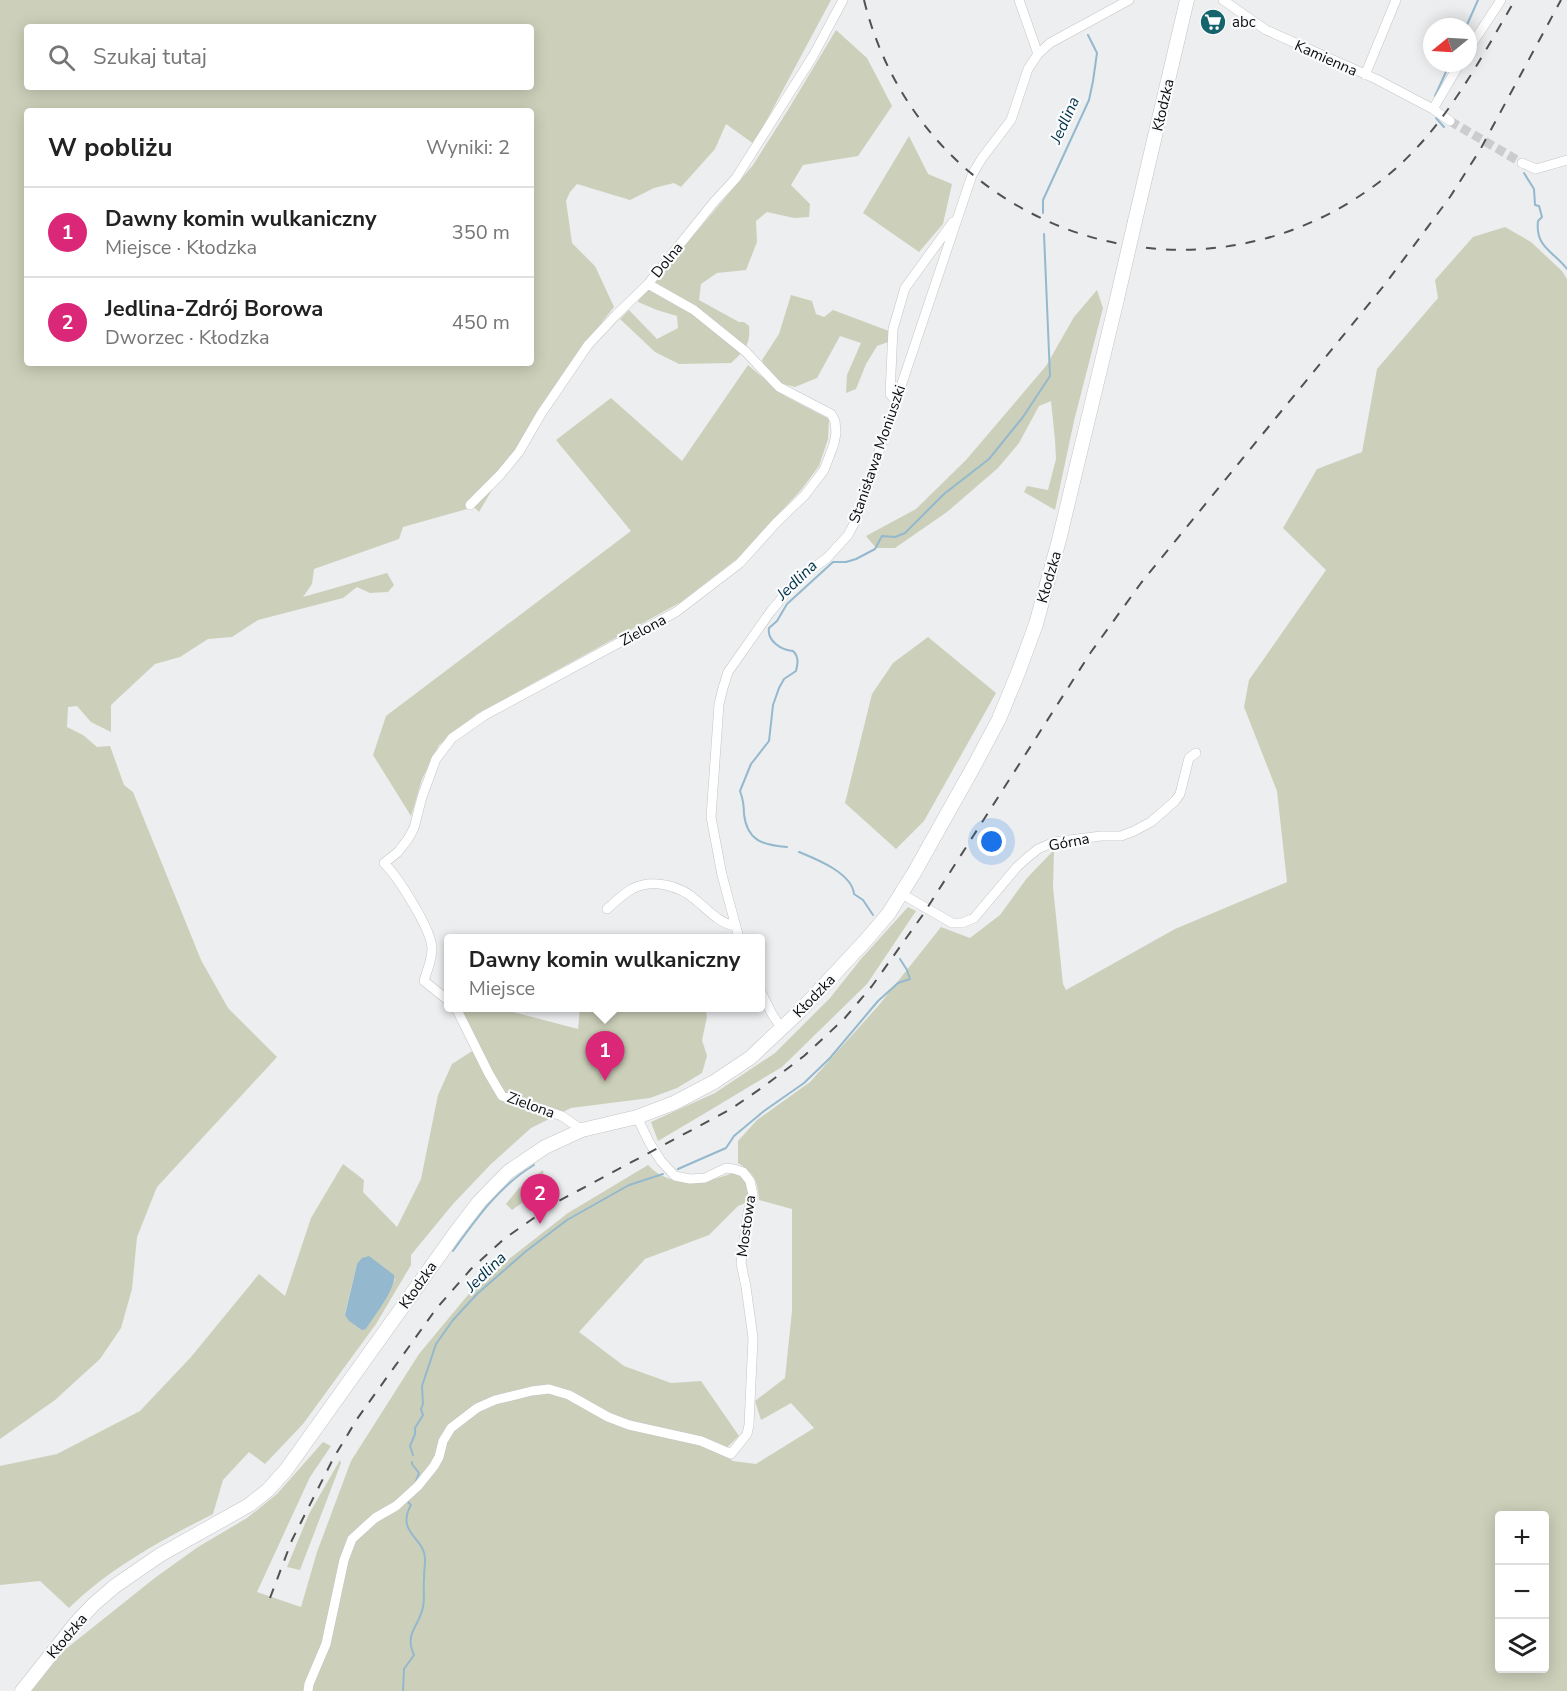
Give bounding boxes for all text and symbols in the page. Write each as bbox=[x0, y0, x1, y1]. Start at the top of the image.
supermarket icon: abc bbox=[1198, 7, 1228, 37]
place label: abc bbox=[1232, 12, 1256, 32]
north arrow bbox=[1423, 18, 1477, 72]
search box bbox=[24, 24, 534, 90]
street label: Kamienna bbox=[1292, 35, 1360, 81]
icon: search bbox=[45, 41, 78, 74]
text: Szukaj tutaj bbox=[93, 42, 207, 72]
street label: Kłodzka bbox=[1147, 77, 1179, 133]
water label: Jedlina bbox=[1045, 93, 1085, 148]
text: W pobliżu bbox=[48, 130, 172, 165]
text: Wyniki: 2 bbox=[426, 134, 510, 161]
text: Dawny komin wulkaniczny bbox=[105, 204, 377, 234]
text: 1 bbox=[62, 219, 74, 246]
text: 350 m bbox=[452, 219, 510, 246]
text: Miejsce · Kłodzka bbox=[105, 234, 257, 261]
street label: Dolna bbox=[647, 238, 687, 282]
text: Jedlina-Zdrój Borowa bbox=[105, 294, 323, 324]
text: 2 bbox=[62, 309, 74, 336]
text: 450 m bbox=[452, 309, 510, 336]
text: Dworzec · Kłodzka bbox=[105, 324, 270, 351]
street label: Stanisława Moniuszki bbox=[844, 382, 910, 526]
street label: Kłodzka bbox=[1032, 549, 1066, 605]
water label: Jedlina bbox=[771, 555, 822, 606]
street label: Zielona bbox=[616, 610, 670, 650]
your location bbox=[977, 827, 1006, 856]
street label: Górna bbox=[1047, 828, 1091, 856]
popup bbox=[444, 934, 765, 1012]
text: Dawny komin wulkaniczny bbox=[469, 945, 740, 975]
street label: Kłodzka bbox=[788, 970, 840, 1022]
text: Miejsce bbox=[469, 975, 535, 1002]
pin: 1 bbox=[586, 1032, 624, 1081]
street label: Zielona bbox=[504, 1087, 558, 1123]
pin: 2 bbox=[520, 1174, 560, 1224]
street label: Mostowa bbox=[732, 1194, 760, 1258]
water label: Jedlina bbox=[460, 1247, 511, 1298]
street label: Kłodzka bbox=[395, 1257, 441, 1313]
map controls bbox=[1495, 1511, 1549, 1673]
button: + bbox=[1495, 1511, 1549, 1565]
button: − bbox=[1495, 1565, 1549, 1619]
street label: Kłodzka bbox=[42, 1609, 92, 1663]
button: layers bbox=[1495, 1619, 1549, 1673]

